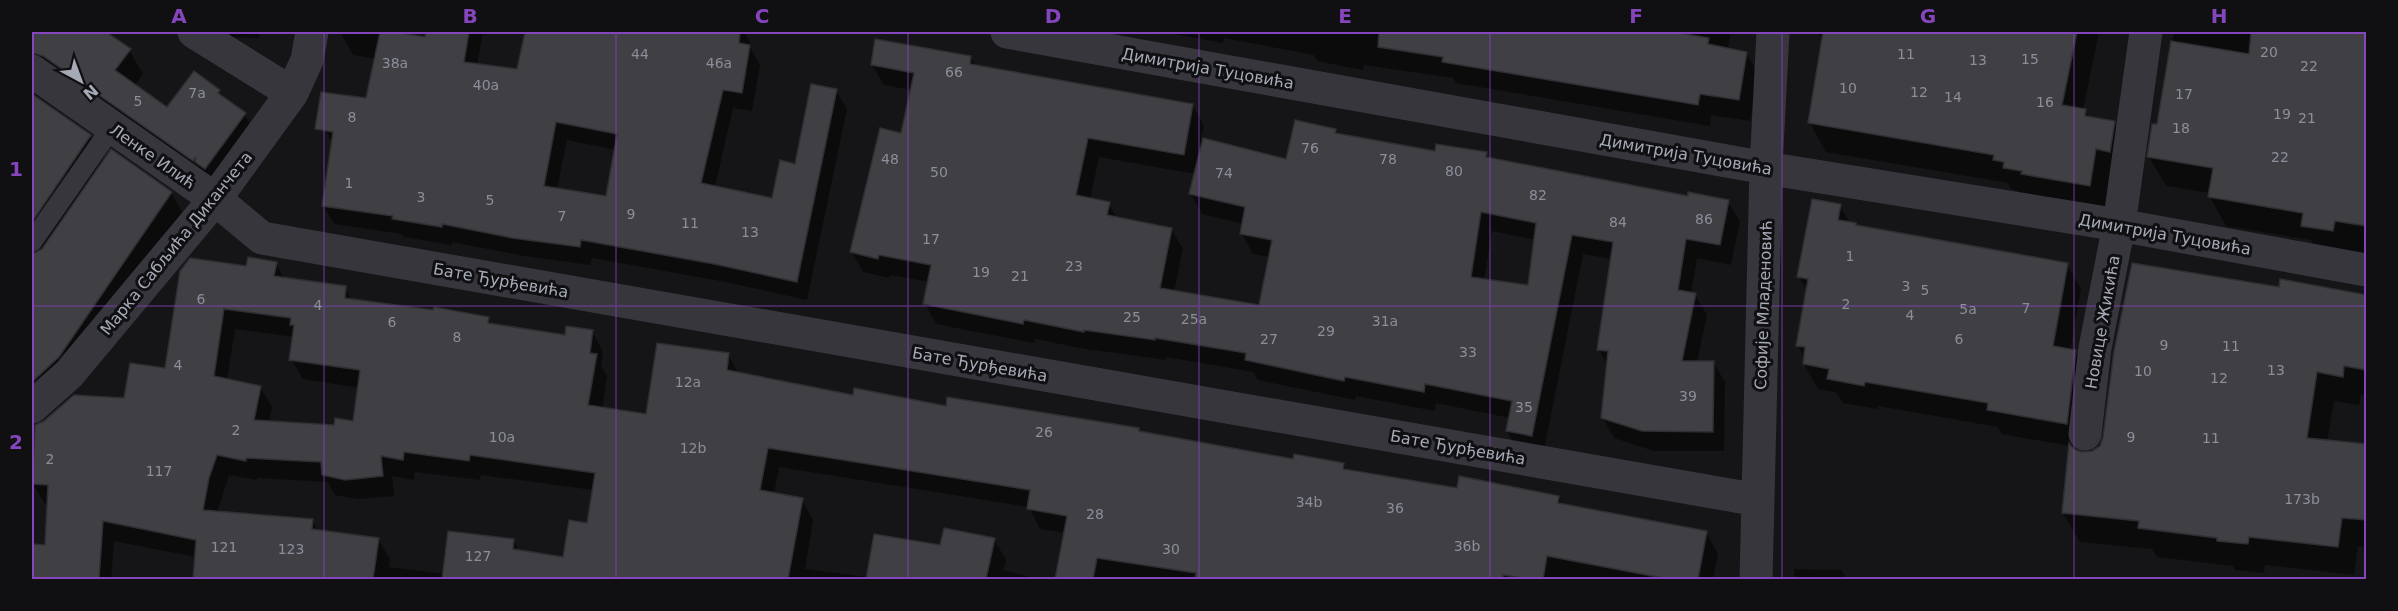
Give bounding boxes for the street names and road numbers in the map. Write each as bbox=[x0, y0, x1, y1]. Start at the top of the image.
street label: Димитрија Туцовића bbox=[1120, 44, 1296, 93]
street label: Ленке Илић bbox=[106, 120, 199, 193]
street label: Димитрија Туцовића bbox=[1598, 130, 1774, 179]
street label: Марка Сабљића Диканчета bbox=[96, 148, 256, 339]
street label: Димитрија Туцовића bbox=[2077, 210, 2253, 259]
street label: Софије Младеновић bbox=[1751, 220, 1776, 390]
street label: Новице Жикића bbox=[2081, 254, 2124, 390]
street label: Бате Ђурђевића bbox=[432, 259, 570, 302]
street label: Бате Ђурђевића bbox=[911, 343, 1049, 386]
street label: Бате Ђурђевића bbox=[1389, 426, 1527, 469]

